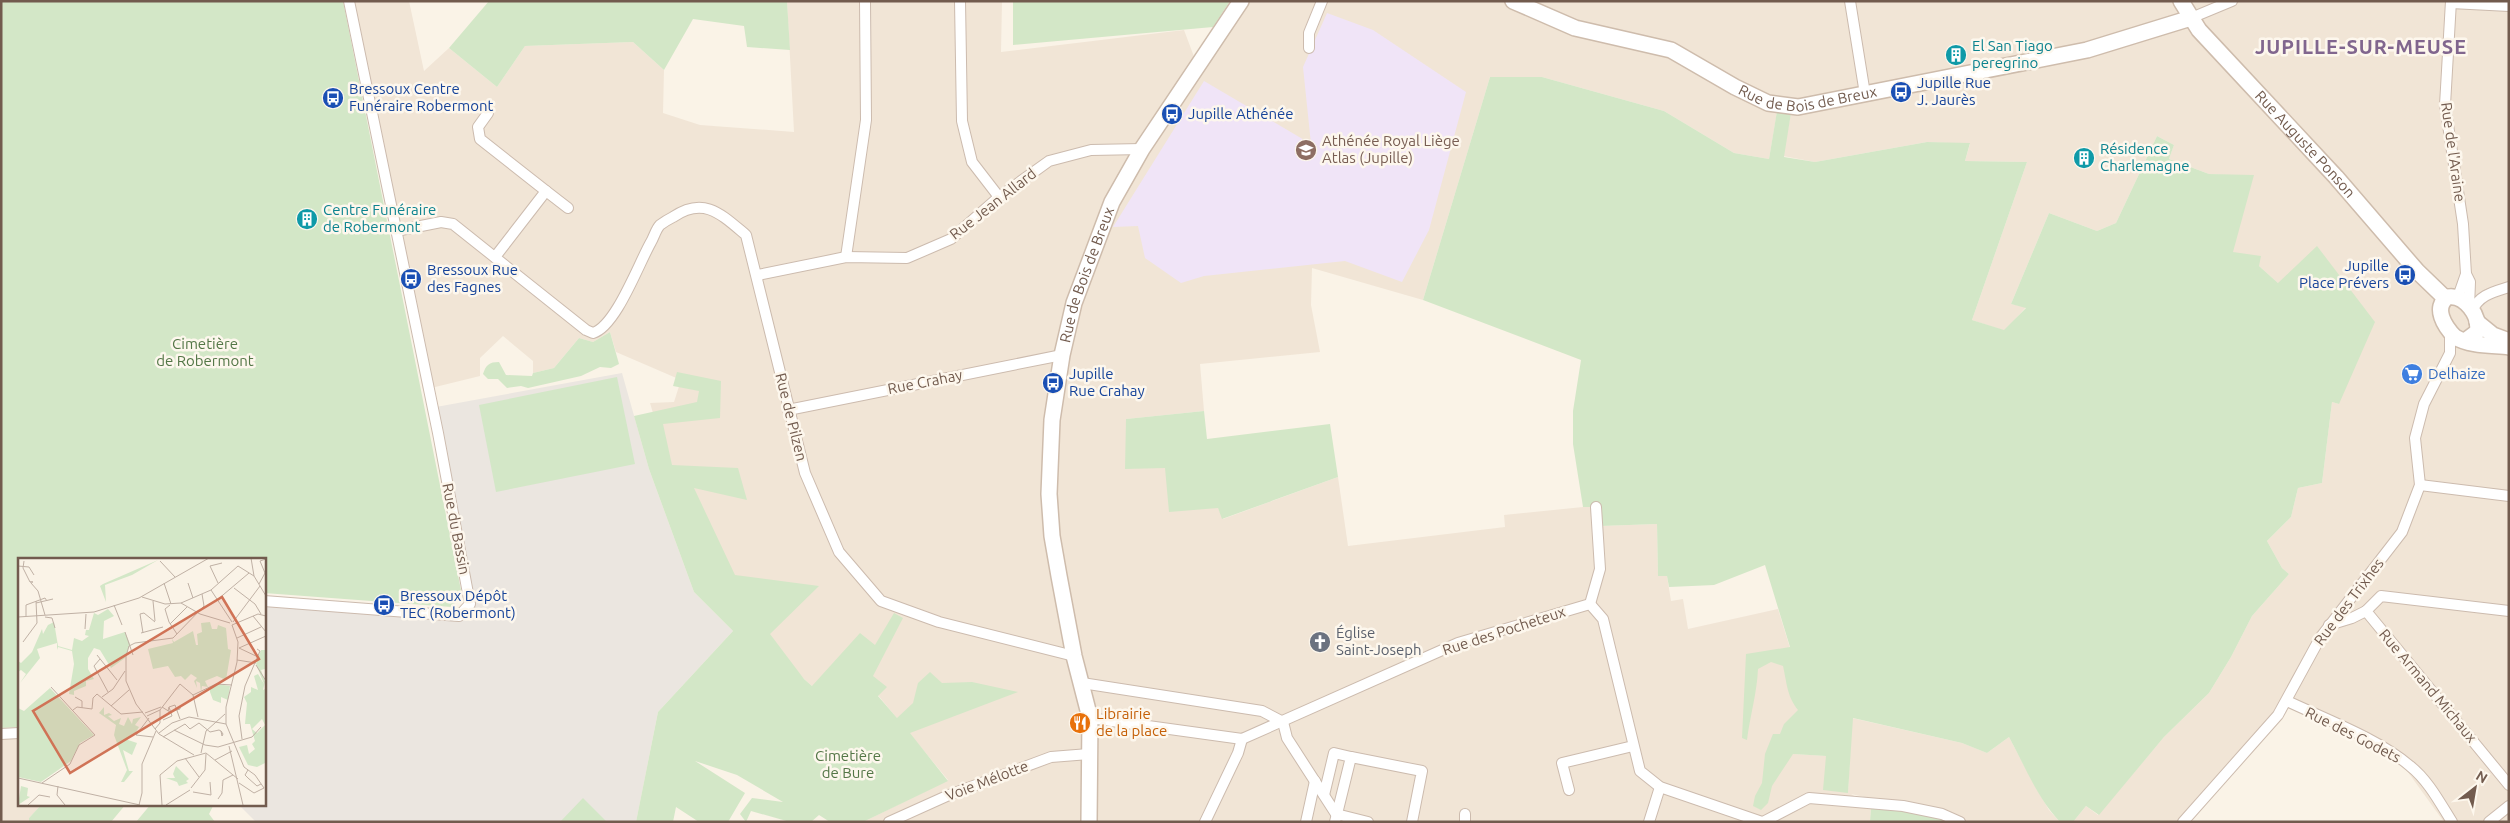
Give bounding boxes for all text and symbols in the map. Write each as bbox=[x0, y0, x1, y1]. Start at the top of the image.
district label: JUPILLE-SUR-MEUSE bbox=[2255, 35, 2467, 58]
place label: El San Tiago peregrino bbox=[1972, 37, 2053, 71]
building icon: El San Tiago peregrino bbox=[1944, 43, 1968, 67]
place label: Jupille Rue J. Jaurès bbox=[1917, 74, 1991, 108]
place label: Bressoux Centre Funéraire Robermont bbox=[349, 80, 494, 114]
bus stop icon: Jupille Rue J. Jaurès bbox=[1889, 80, 1913, 104]
street label: Rue de Bois de Breux bbox=[1736, 81, 1879, 115]
bus stop icon: Bressoux Centre Funéraire Robermont bbox=[321, 86, 345, 110]
street label: Rue Auguste Ponson bbox=[2252, 87, 2359, 201]
street label: Rue de l'Araine bbox=[2438, 101, 2469, 203]
bus stop icon: Jupille Athénée bbox=[1160, 102, 1184, 126]
place label: Jupille Athénée bbox=[1188, 105, 1294, 122]
place label: Athénée Royal Liège Atlas (Jupille) bbox=[1322, 132, 1460, 166]
school or university icon: Athénée Royal Liège Atlas (Jupille) bbox=[1294, 138, 1318, 162]
place label: Résidence Charlemagne bbox=[2100, 140, 2190, 174]
building icon: Résidence Charlemagne bbox=[2072, 146, 2096, 170]
street label: Rue Jean Allard bbox=[946, 165, 1039, 243]
place label: Centre Funéraire de Robermont bbox=[323, 201, 436, 235]
street label: Rue de Bois de Breux bbox=[1056, 204, 1117, 344]
building icon: Centre Funéraire de Robermont bbox=[295, 207, 319, 231]
place label: Jupille Place Prévers bbox=[2299, 257, 2389, 291]
place label: Bressoux Rue des Fagnes bbox=[427, 261, 518, 295]
bus stop icon: Jupille Place Prévers bbox=[2393, 263, 2417, 287]
bus stop icon: Bressoux Rue des Fagnes bbox=[399, 267, 423, 291]
park label: Cimetière de Robermont bbox=[156, 335, 254, 369]
supermarket icon: Delhaize bbox=[2400, 362, 2424, 386]
place label: Jupille Rue Crahay bbox=[1069, 365, 1145, 399]
place label: Delhaize bbox=[2428, 365, 2486, 382]
street label: Rue Crahay bbox=[886, 366, 964, 397]
street label: Rue de Pilzen bbox=[772, 371, 811, 463]
bus stop icon: Jupille Rue Crahay bbox=[1041, 371, 1065, 395]
street label: Rue du Bassin bbox=[439, 482, 474, 576]
street label: Rue des Trixhes bbox=[2310, 555, 2387, 649]
inset map bbox=[18, 558, 265, 806]
place label: Bressoux Dépôt TEC (Robermont) bbox=[400, 587, 516, 621]
bus stop icon: Bressoux Dépôt TEC (Robermont) bbox=[372, 593, 396, 617]
street label: Rue des Pocheteux bbox=[1440, 602, 1568, 658]
place label: Église Saint-Joseph bbox=[1336, 624, 1422, 658]
street label: Rue Armand Michaux bbox=[2376, 626, 2481, 746]
church icon: Église Saint-Joseph bbox=[1308, 630, 1332, 654]
street label: Rue des Godets bbox=[2303, 703, 2404, 766]
place label: Librairie de la place bbox=[1096, 705, 1167, 739]
restaurant icon: Librairie de la place bbox=[1068, 711, 1092, 735]
park label: Cimetière de Bure bbox=[815, 747, 881, 781]
street label: Voie Mélotte bbox=[943, 757, 1031, 804]
north arrow bbox=[2450, 763, 2500, 813]
text: N bbox=[2473, 767, 2490, 786]

